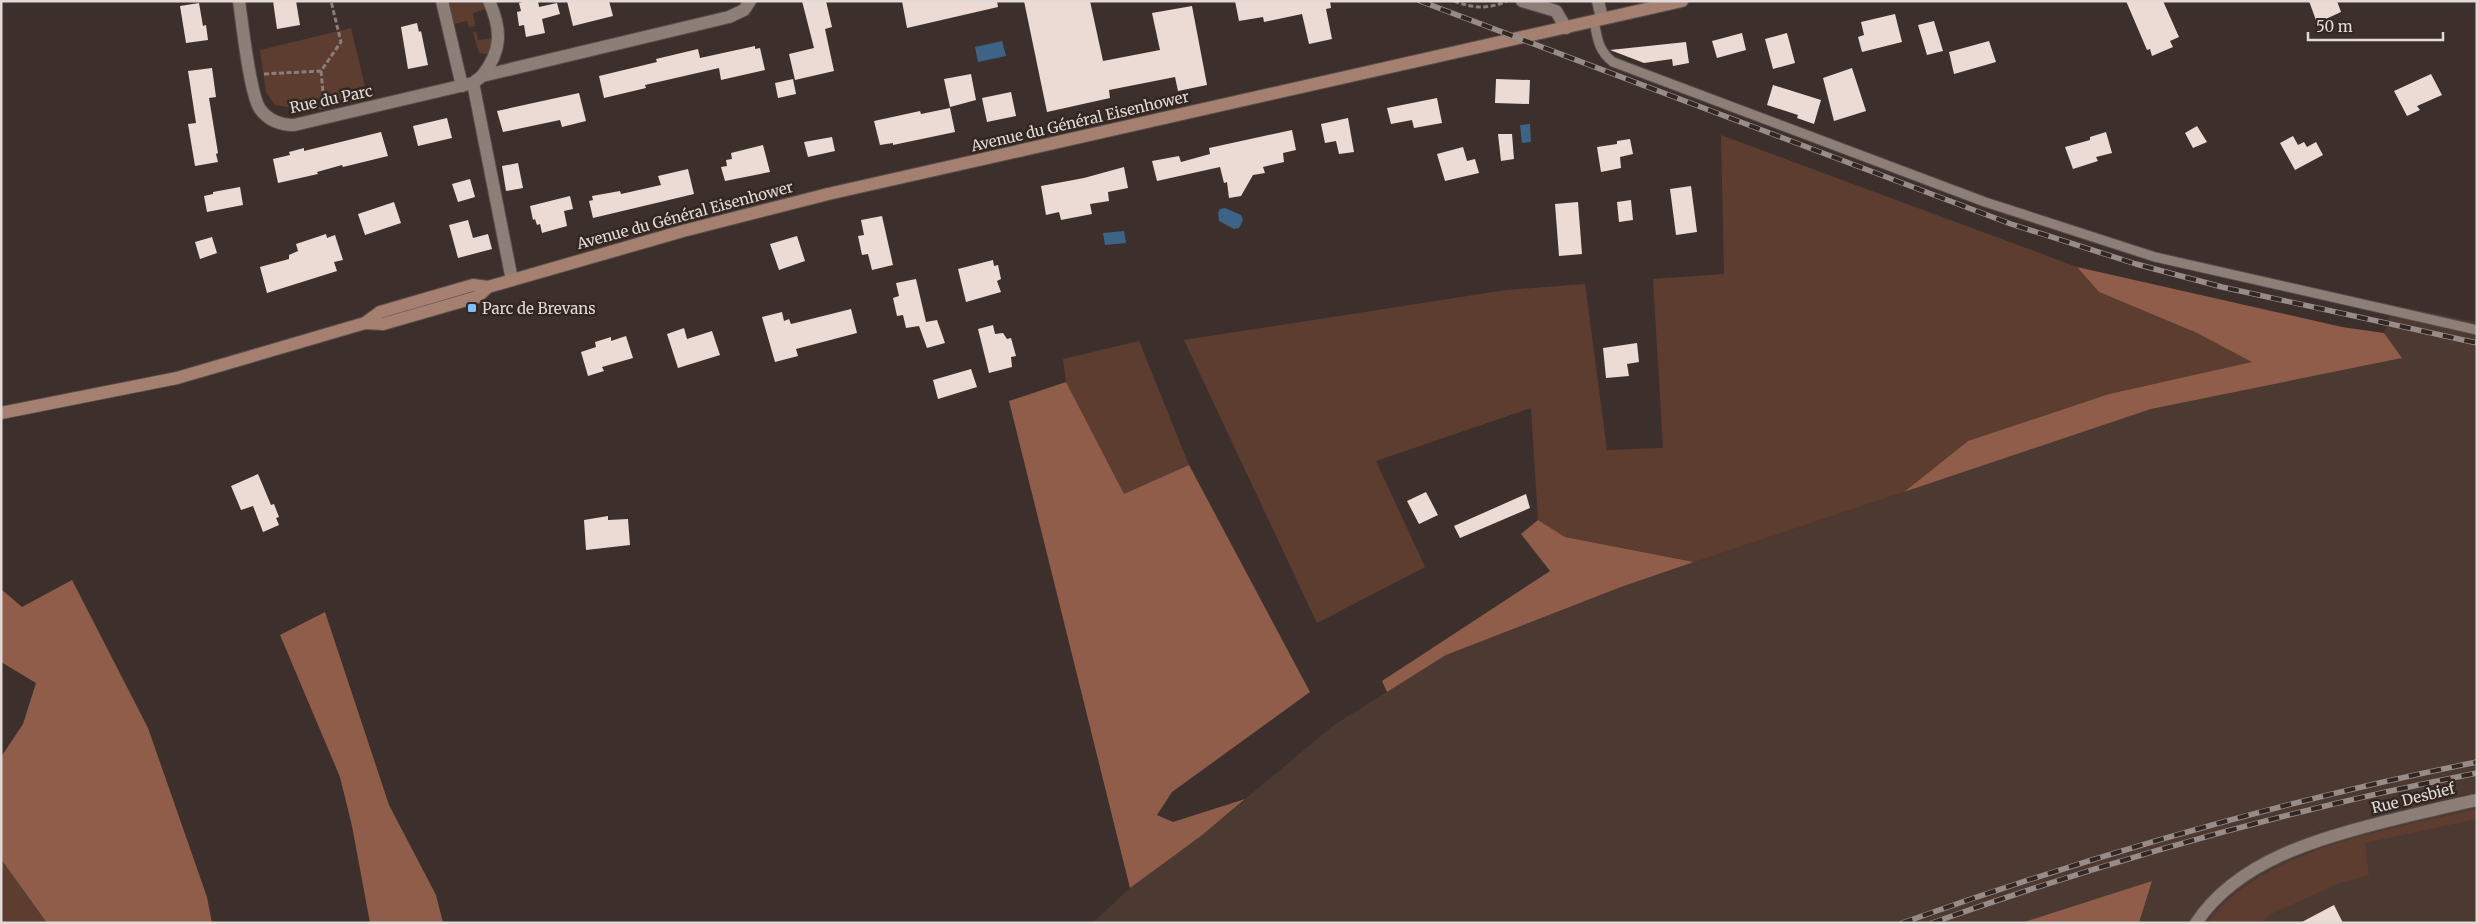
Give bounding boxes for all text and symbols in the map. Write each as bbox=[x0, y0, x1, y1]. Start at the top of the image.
scale bar bbox=[2308, 10, 2443, 42]
text: 50 m bbox=[2316, 17, 2353, 36]
street label: Rue du Parc bbox=[288, 81, 375, 117]
street label: Avenue du Général Eisenhower bbox=[968, 87, 1191, 156]
street label: Avenue du Général Eisenhower bbox=[574, 177, 796, 253]
place label: Parc de Brevans bbox=[482, 299, 596, 318]
marker: Parc de Brevans bbox=[466, 302, 478, 314]
street label: Rue Desbief bbox=[2369, 778, 2458, 817]

